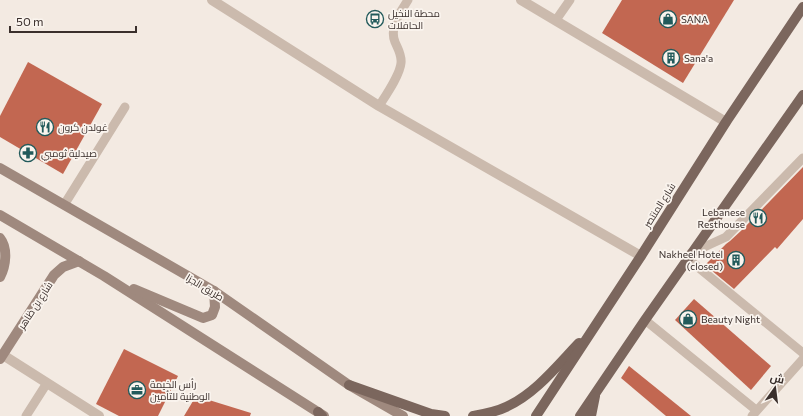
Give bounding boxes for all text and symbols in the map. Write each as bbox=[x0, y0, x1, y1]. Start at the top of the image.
place label: محطة النخيل الحافلات bbox=[388, 7, 440, 31]
scale bar bbox=[10, 8, 136, 34]
bus stop icon: محطة النخيل الحافلات bbox=[365, 9, 385, 29]
shop icon: SANA bbox=[658, 9, 678, 29]
place label: SANA bbox=[681, 13, 708, 25]
text: 50 m bbox=[16, 14, 44, 28]
building icon: Sana'a bbox=[661, 48, 681, 68]
place label: Sana'a bbox=[684, 52, 713, 64]
restaurant icon: غولدن كرون bbox=[35, 117, 55, 137]
place label: غولدن كرون bbox=[58, 121, 108, 134]
pharmacy icon: صيدلية ثومبي bbox=[18, 143, 38, 163]
place label: صيدلية ثومبي bbox=[41, 147, 97, 161]
street label: شارع المنتصر bbox=[640, 180, 678, 231]
place label: Lebanese Resthouse bbox=[698, 206, 745, 230]
restaurant icon: Lebanese Resthouse bbox=[748, 208, 768, 228]
place label: Nakheel Hotel (closed) bbox=[659, 248, 723, 272]
building icon: Nakheel Hotel (closed) bbox=[726, 250, 746, 270]
street label: طريق الجزا bbox=[183, 271, 226, 304]
street label: شارع بن ظاهر bbox=[15, 279, 56, 332]
shop icon: Beauty Night bbox=[678, 309, 698, 329]
place label: Beauty Night bbox=[701, 313, 760, 325]
north arrow bbox=[755, 368, 795, 408]
text: ش bbox=[769, 370, 786, 387]
place label: رأس الخيمة الوطنية للتأمين bbox=[150, 378, 210, 403]
office icon: رأس الخيمة الوطنية للتأمين bbox=[127, 380, 147, 400]

